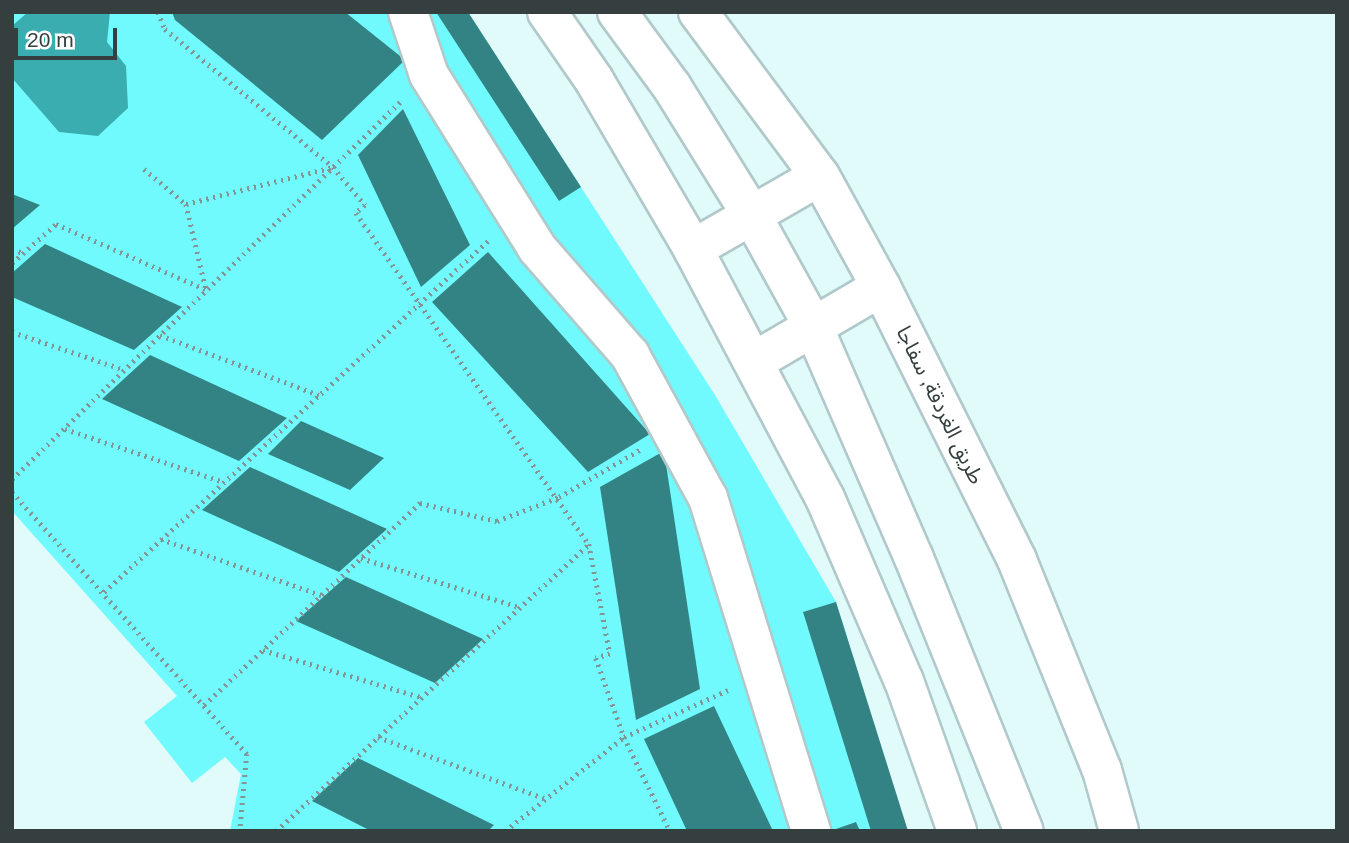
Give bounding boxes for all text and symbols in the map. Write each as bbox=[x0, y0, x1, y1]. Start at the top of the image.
scale bar bbox=[18, 14, 121, 58]
text: 20 m bbox=[27, 28, 74, 51]
street label: طريق الغردقة, سفاجا bbox=[891, 322, 989, 488]

